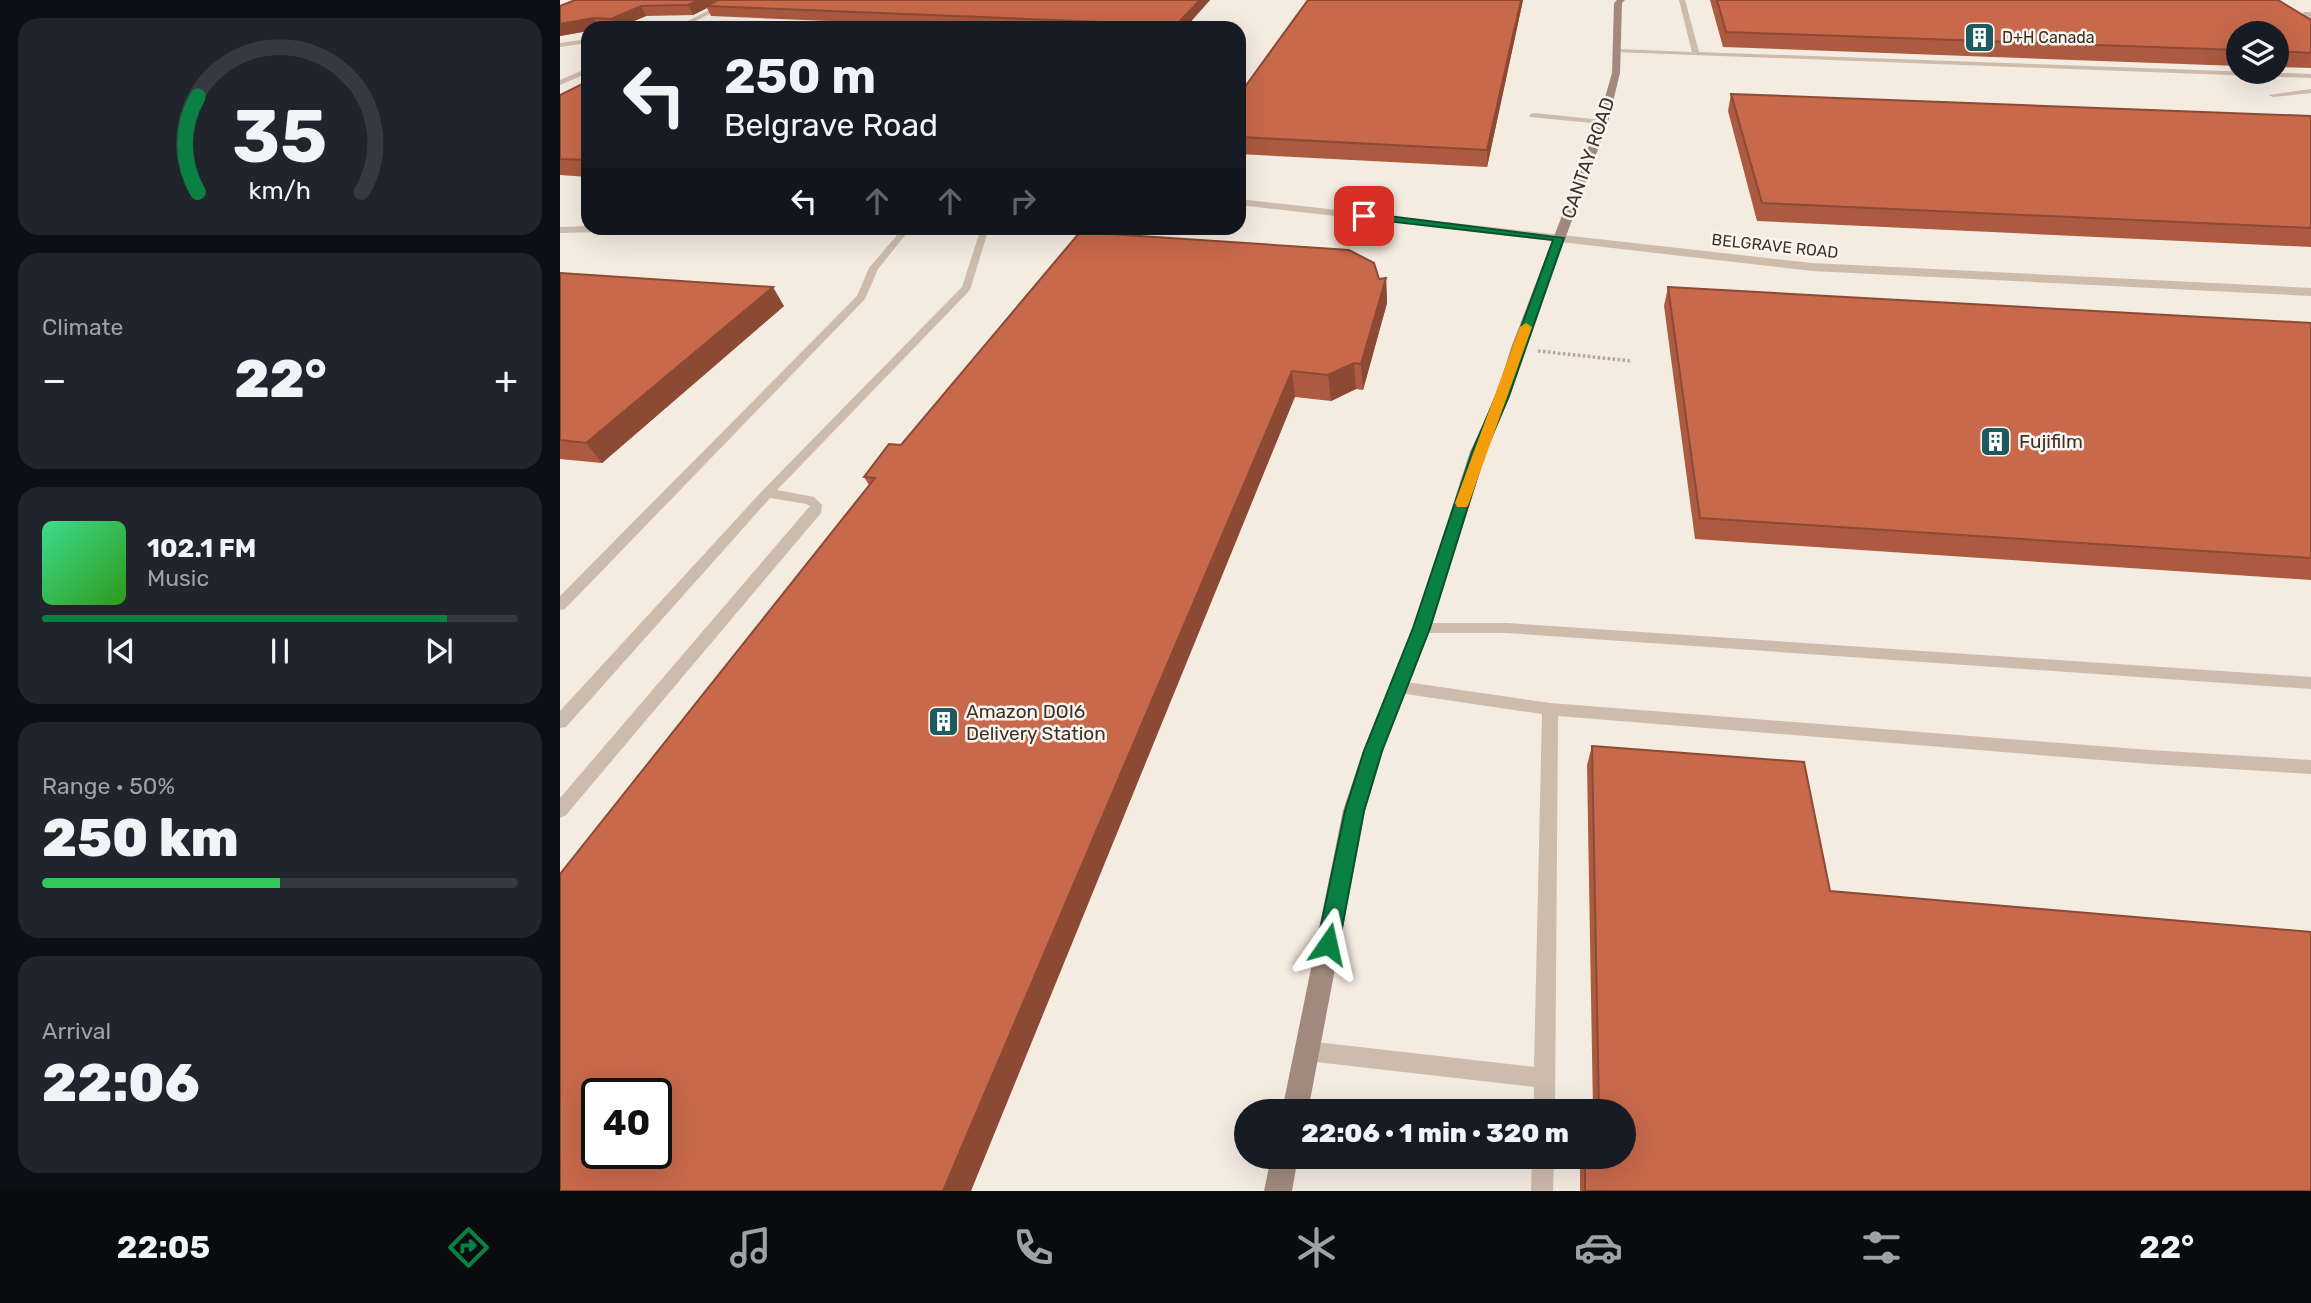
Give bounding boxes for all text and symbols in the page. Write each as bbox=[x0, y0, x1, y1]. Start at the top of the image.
building icon: D+H Canada bbox=[1962, 20, 1996, 54]
map controls bbox=[2226, 21, 2289, 84]
button: layers bbox=[2226, 21, 2289, 84]
place label: D+H Canada bbox=[2002, 28, 2095, 47]
text: 250 m bbox=[724, 47, 876, 105]
icon: left bbox=[609, 49, 700, 140]
street label: CANTAY ROAD bbox=[1557, 94, 1619, 222]
text: 35 bbox=[233, 95, 328, 181]
text: Belgrave Road bbox=[724, 106, 938, 144]
text: km/h bbox=[249, 176, 311, 205]
icon: left bbox=[785, 182, 823, 220]
icon: ahead bbox=[858, 182, 896, 220]
icon: ahead bbox=[931, 182, 969, 220]
icon: right bbox=[1004, 182, 1042, 220]
pin bbox=[1334, 186, 1394, 246]
icon: arrive bbox=[1345, 197, 1383, 235]
street label: BELGRAVE ROAD bbox=[1711, 230, 1839, 262]
text: Climate bbox=[42, 313, 123, 341]
text: 22° bbox=[234, 348, 327, 410]
text: − bbox=[42, 357, 67, 403]
text: + bbox=[494, 357, 518, 403]
building icon: Fujifilm bbox=[1979, 424, 2013, 458]
place label: Fujifilm bbox=[2019, 430, 2083, 453]
text: 102.1 FM bbox=[147, 533, 256, 564]
text: Music bbox=[147, 564, 209, 592]
icon: previous bbox=[102, 632, 140, 670]
icon: pause bbox=[261, 632, 299, 670]
icon: next bbox=[420, 632, 458, 670]
place label: Amazon DOI6 Delivery Station bbox=[966, 700, 1106, 745]
building icon: Amazon DOI6 Delivery Station bbox=[926, 705, 960, 739]
text: Range · 50% bbox=[42, 772, 175, 800]
text: 250 km bbox=[42, 807, 239, 869]
position arrow bbox=[1291, 907, 1365, 981]
text: Arrival bbox=[42, 1017, 111, 1045]
text: 22:06 bbox=[42, 1052, 200, 1114]
speed limit sign: 40 bbox=[581, 1078, 672, 1169]
text: 22:06 · 1 min · 320 m bbox=[1301, 1118, 1569, 1149]
icon: directions bbox=[444, 1223, 493, 1272]
icon: music bbox=[726, 1223, 775, 1272]
icon: phone bbox=[1009, 1223, 1058, 1272]
icon: climate bbox=[1292, 1223, 1341, 1272]
icon: car bbox=[1574, 1223, 1623, 1272]
icon: filters bbox=[1857, 1223, 1906, 1272]
text: 22:05 bbox=[117, 1228, 210, 1266]
text: 22° bbox=[2139, 1228, 2194, 1266]

